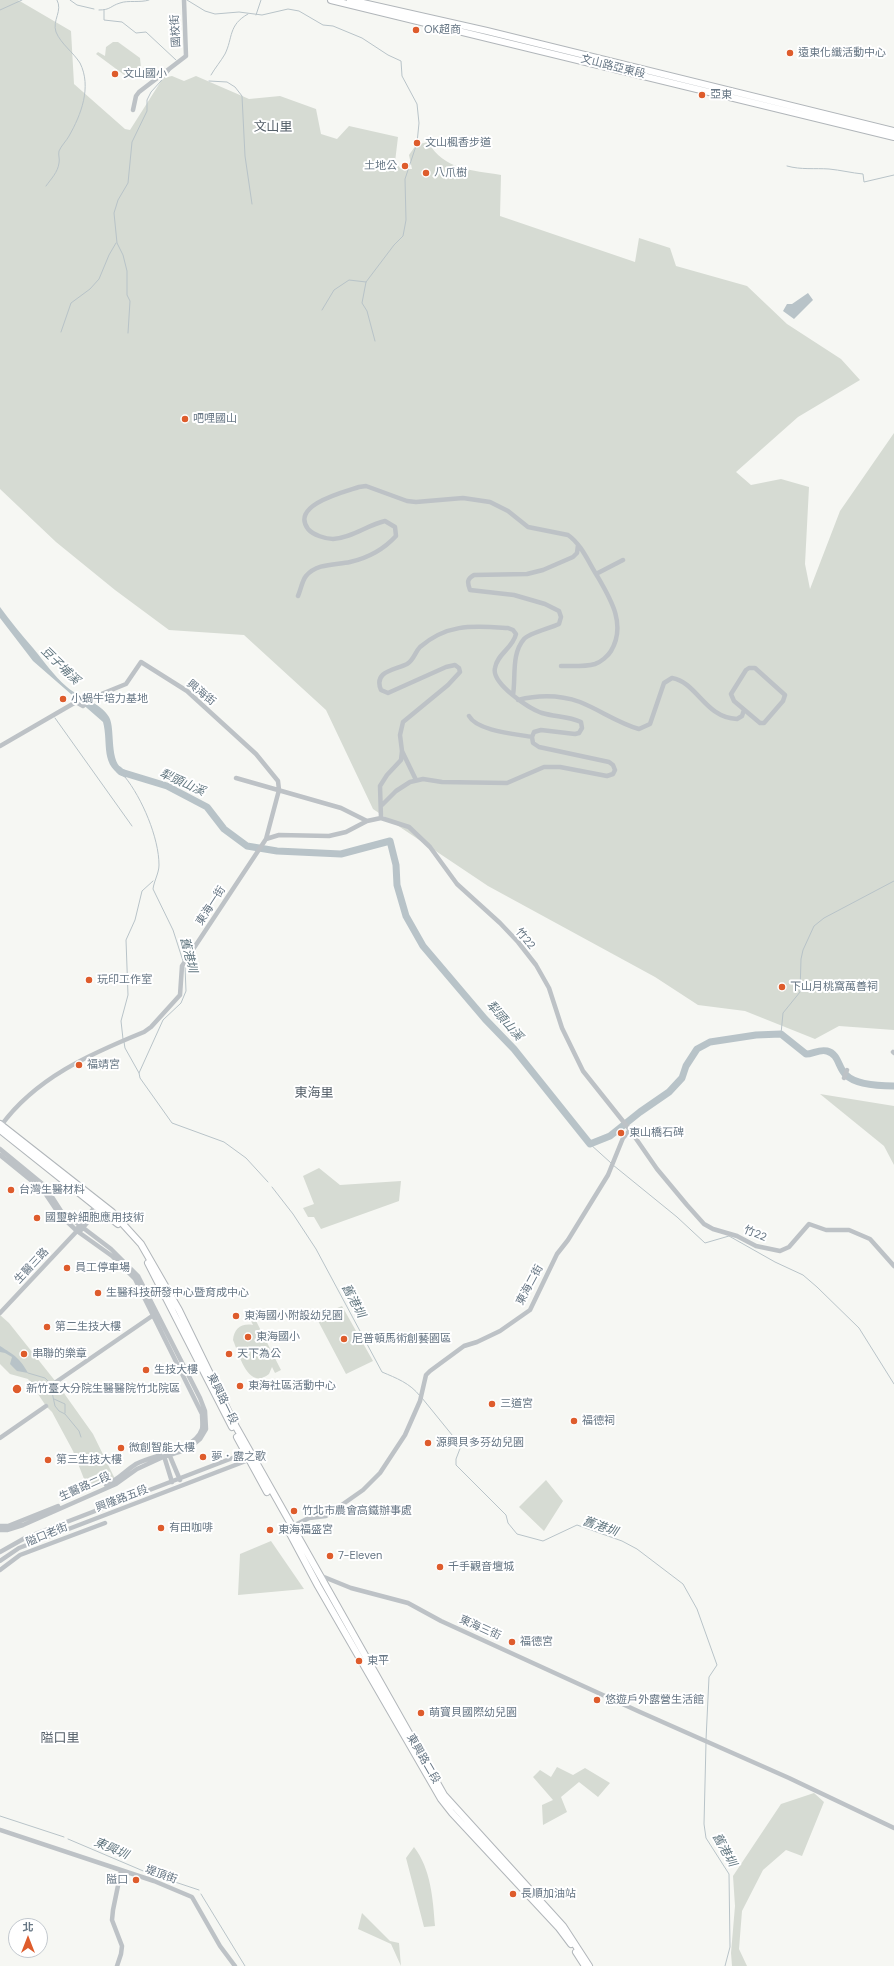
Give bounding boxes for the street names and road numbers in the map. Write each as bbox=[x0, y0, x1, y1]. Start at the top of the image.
street label: 國校街 bbox=[169, 14, 183, 48]
street label: 文山路亞東段 bbox=[579, 53, 647, 81]
street label: 興海街 bbox=[184, 677, 218, 709]
street label: 東海一街 bbox=[193, 884, 229, 928]
street label: 竹22 bbox=[512, 926, 538, 952]
street label: 竹22 bbox=[742, 1223, 768, 1245]
street label: 生醫三路 bbox=[12, 1245, 52, 1287]
street label: 東海二街 bbox=[514, 1262, 546, 1308]
street label: 東興路一段 bbox=[204, 1371, 240, 1427]
street label: 生醫路二段 bbox=[57, 1470, 113, 1504]
street label: 興隆路五段 bbox=[94, 1483, 150, 1515]
street label: 隘口老街 bbox=[24, 1521, 70, 1549]
street label: 東海三街 bbox=[457, 1613, 503, 1643]
street label: 東興路二段 bbox=[404, 1732, 442, 1786]
street label: 堤頂街 bbox=[143, 1863, 179, 1887]

